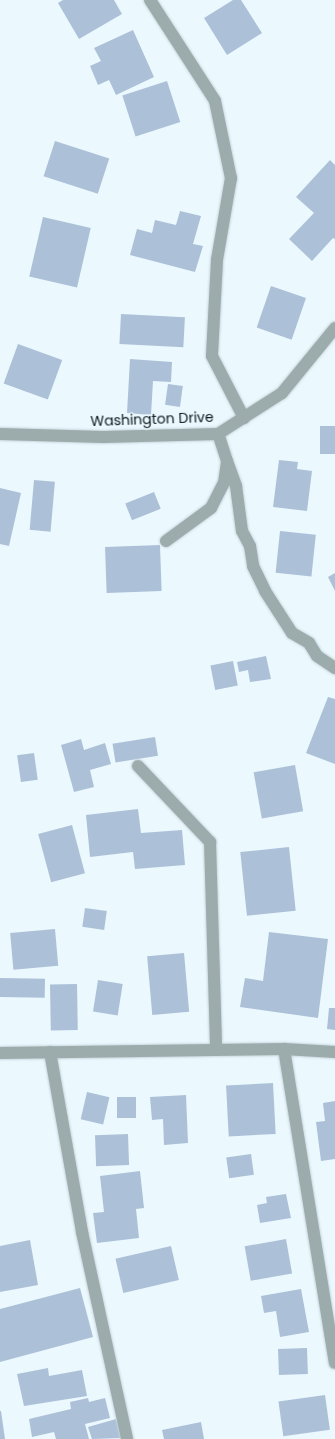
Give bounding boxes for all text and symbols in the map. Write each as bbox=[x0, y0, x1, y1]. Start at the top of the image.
street label: Washington Drive bbox=[90, 408, 214, 430]

